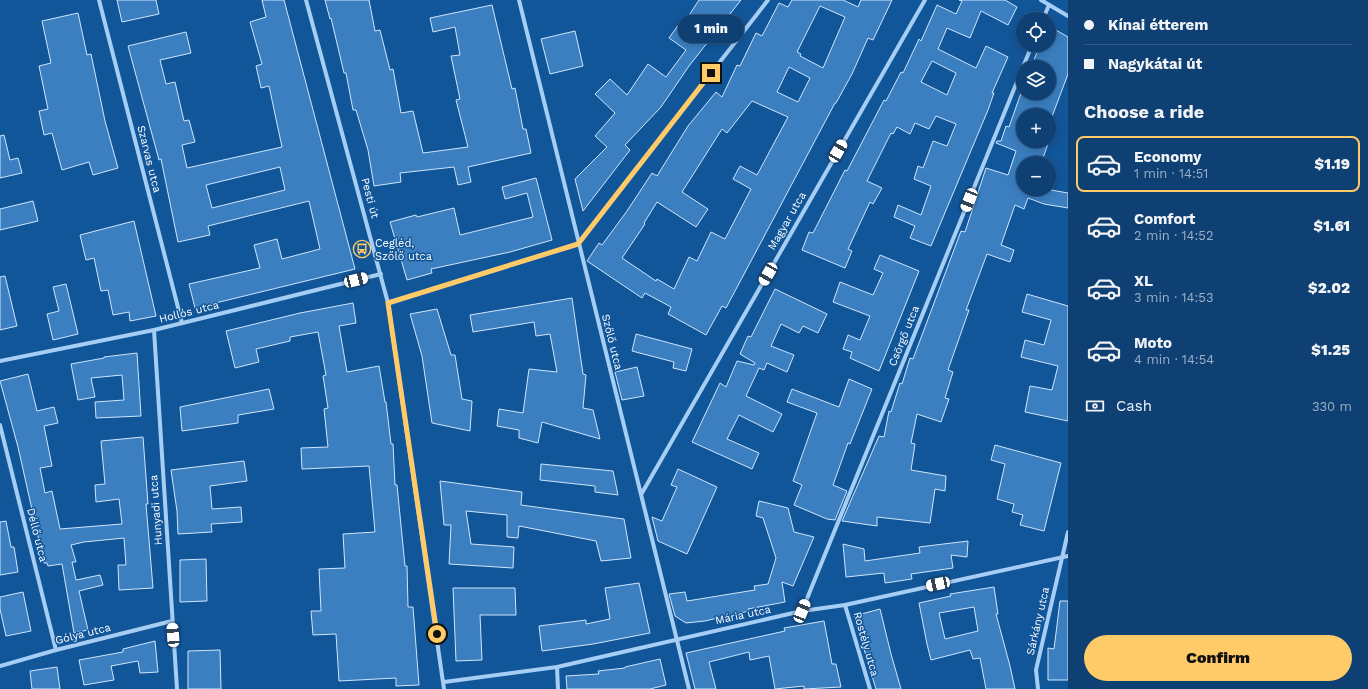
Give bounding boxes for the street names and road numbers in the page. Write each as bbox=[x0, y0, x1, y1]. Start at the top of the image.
street label: Szarvas utca bbox=[134, 124, 164, 194]
street label: Pesti út bbox=[358, 176, 382, 220]
street label: Magyar utca bbox=[765, 190, 809, 252]
street label: Hollós utca bbox=[158, 298, 220, 326]
street label: Csörgő utca bbox=[886, 304, 922, 368]
street label: Szőlő utca bbox=[599, 313, 625, 371]
street label: Hunyadi utca bbox=[147, 474, 165, 546]
street label: Déllő utca bbox=[24, 507, 50, 563]
street label: Sárkány utca bbox=[1024, 586, 1052, 656]
street label: Mária utca bbox=[714, 603, 772, 627]
street label: Rostély utca bbox=[851, 610, 881, 678]
street label: Gólya utca bbox=[54, 621, 112, 647]

